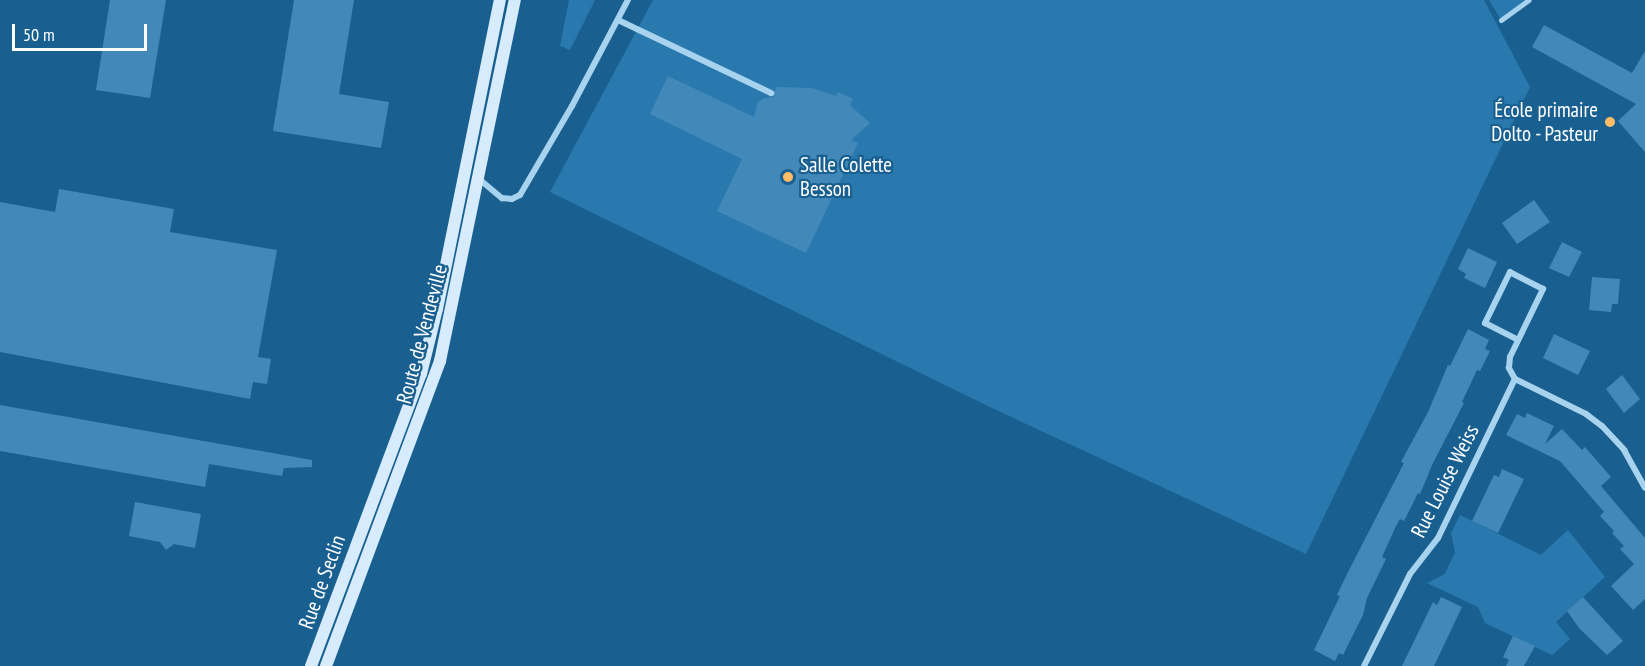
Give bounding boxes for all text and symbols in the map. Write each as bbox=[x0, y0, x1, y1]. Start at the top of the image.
scale bar bbox=[15, 12, 150, 50]
text: 50 m bbox=[23, 23, 55, 46]
place label: École primaire Dolto - Pasteur bbox=[1490, 97, 1598, 147]
marker: École primaire Dolto - Pasteur bbox=[1603, 115, 1617, 129]
place label: Salle Colette Besson bbox=[800, 152, 892, 202]
marker: Salle Colette Besson bbox=[781, 170, 795, 184]
street label: Route de Vendeville bbox=[391, 261, 453, 407]
street label: Rue Louise Weiss bbox=[1406, 420, 1484, 542]
street label: Rue de Seclin bbox=[293, 532, 351, 632]

